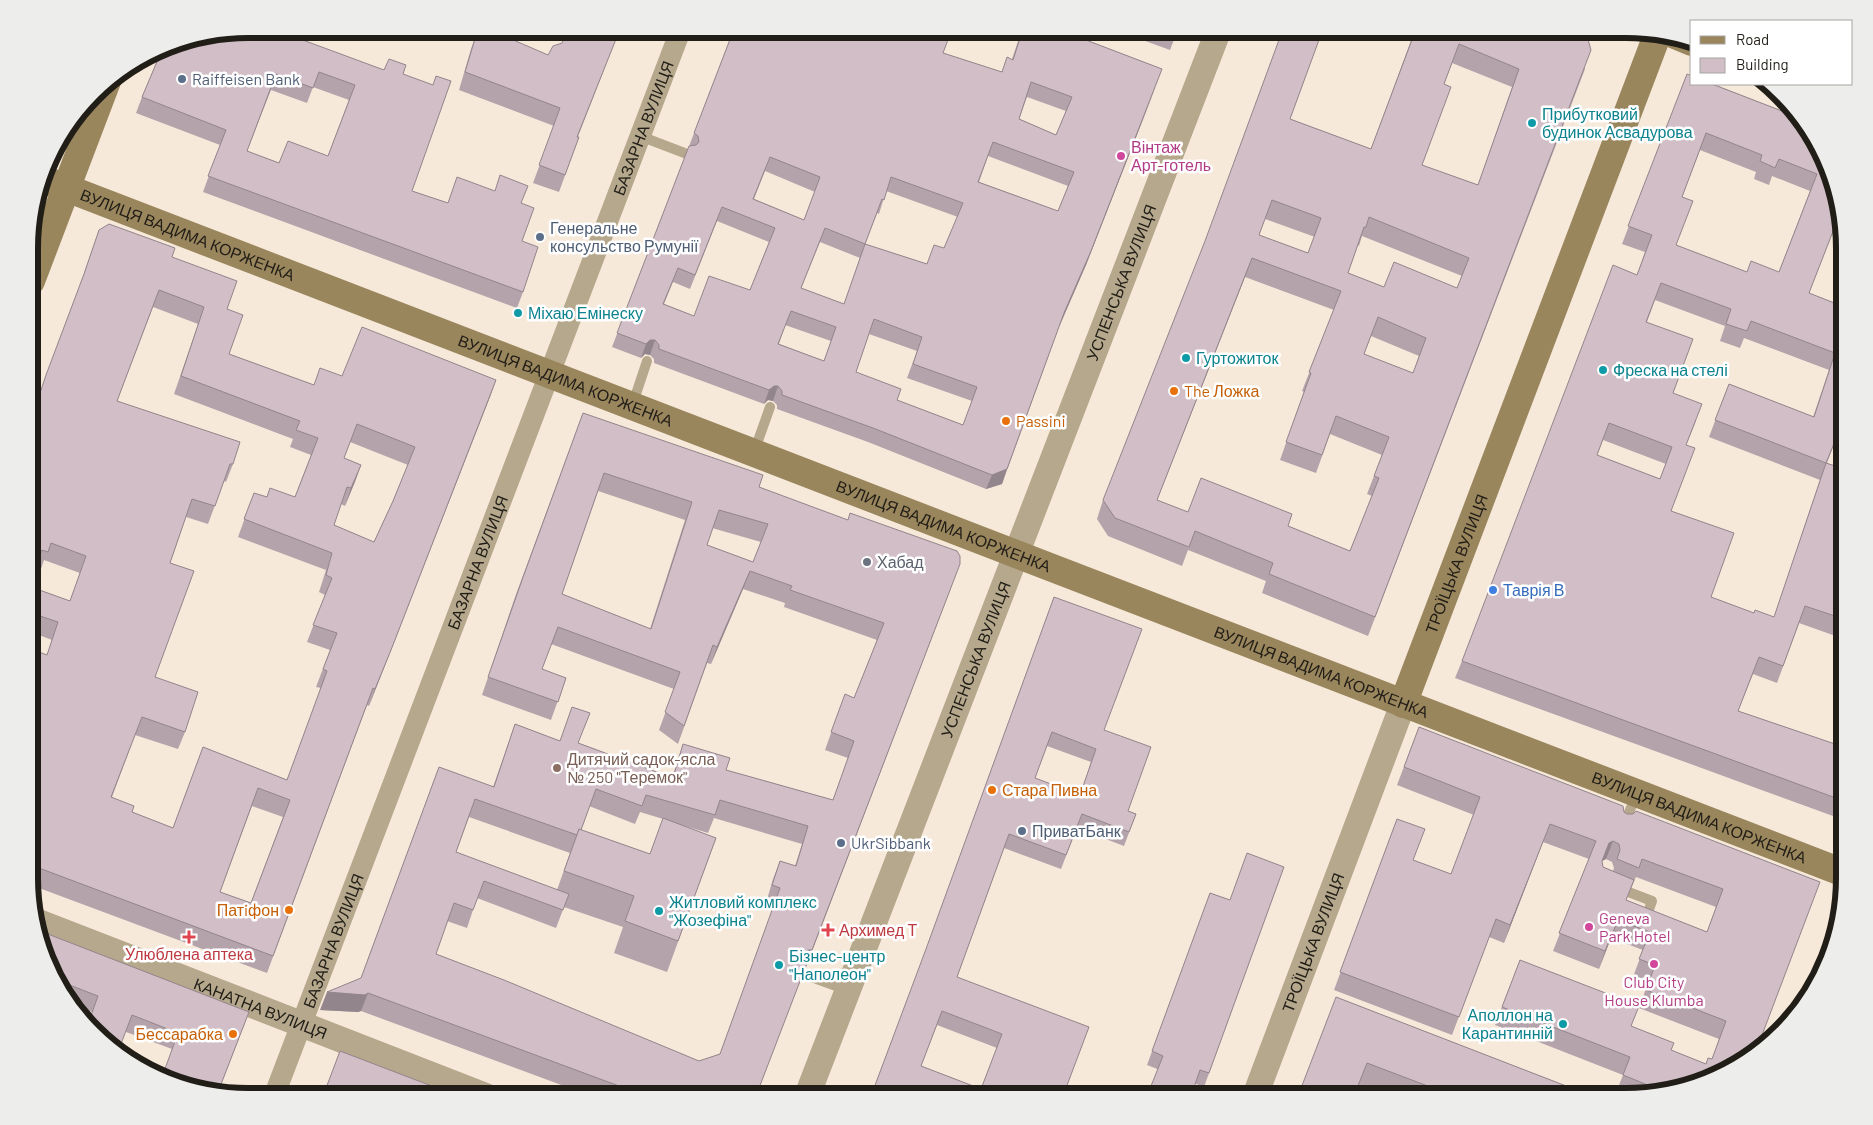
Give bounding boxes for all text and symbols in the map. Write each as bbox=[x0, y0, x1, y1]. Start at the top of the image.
legend bbox=[1690, 20, 1853, 85]
text: Road bbox=[1736, 30, 1769, 48]
text: Building bbox=[1736, 55, 1789, 73]
street label: БАЗАРНА ВУЛИЦЯ bbox=[609, 58, 677, 198]
place label: Raiffeisen Bank bbox=[192, 69, 300, 88]
marker: Raiffeisen Bank bbox=[176, 73, 188, 85]
place label: Прибутковий будинок Асвадурова bbox=[1542, 104, 1693, 141]
marker: Прибутковий будинок Асвадурова bbox=[1526, 117, 1538, 129]
place label: Вінтаж Арт-готель bbox=[1131, 137, 1211, 174]
marker: Вінтаж Арт-готель bbox=[1115, 150, 1127, 162]
street label: ВУЛИЦЯ ВАДИМА КОРЖЕНКА bbox=[78, 184, 298, 284]
street label: УСПЕНСЬКА ВУЛИЦЯ bbox=[1082, 202, 1159, 363]
place label: Генеральне консульство Румунії bbox=[550, 218, 699, 255]
marker: Генеральне консульство Румунії bbox=[534, 231, 546, 243]
place label: Міхаю Емінеску bbox=[528, 303, 643, 322]
marker: Міхаю Емінеску bbox=[512, 307, 524, 319]
street label: ВУЛИЦЯ ВАДИМА КОРЖЕНКА bbox=[456, 330, 676, 430]
place label: Гуртожиток bbox=[1196, 348, 1280, 367]
marker: Гуртожиток bbox=[1180, 352, 1192, 364]
place label: Фреска на стелі bbox=[1613, 360, 1728, 379]
marker: Фреска на стелі bbox=[1597, 364, 1609, 376]
place label: The Ложка bbox=[1184, 381, 1260, 400]
marker: The Ложка bbox=[1168, 385, 1180, 397]
place label: Passini bbox=[1016, 411, 1066, 430]
marker: Passini bbox=[1000, 415, 1012, 427]
street label: ВУЛИЦЯ ВАДИМА КОРЖЕНКА bbox=[834, 476, 1054, 576]
street label: ТРОЇЦЬКА ВУЛИЦЯ bbox=[1421, 491, 1491, 636]
street label: БАЗАРНА ВУЛИЦЯ bbox=[443, 492, 511, 632]
place label: Хабад bbox=[877, 552, 924, 571]
marker: Хабад bbox=[861, 556, 873, 568]
street label: УСПЕНСЬКА ВУЛИЦЯ bbox=[936, 578, 1014, 740]
place label: Таврія В bbox=[1503, 580, 1564, 599]
marker: Таврія В bbox=[1487, 584, 1499, 596]
street label: ВУЛИЦЯ ВАДИМА КОРЖЕНКА bbox=[1212, 621, 1432, 721]
place label: Дитячий садок-ясла № 250 "Теремок" bbox=[567, 749, 716, 786]
marker: Дитячий садок-ясла № 250 "Теремок" bbox=[551, 762, 563, 774]
street label: ВУЛИЦЯ ВАДИМА КОРЖЕНКА bbox=[1589, 767, 1810, 867]
place label: Стара Пивна bbox=[1002, 780, 1097, 799]
marker: Стара Пивна bbox=[986, 784, 998, 796]
place label: ПриватБанк bbox=[1032, 821, 1122, 840]
marker: ПриватБанк bbox=[1016, 825, 1028, 837]
place label: UkrSibbank bbox=[851, 833, 931, 852]
marker: UkrSibbank bbox=[835, 837, 847, 849]
street label: ТРОЇЦЬКА ВУЛИЦЯ bbox=[1277, 870, 1347, 1015]
street label: БАЗАРНА ВУЛИЦЯ bbox=[298, 871, 367, 1011]
place label: Житловий комплекс "Жозефіна" bbox=[669, 892, 817, 929]
place label: Патiфон bbox=[217, 900, 279, 919]
marker: Патiфон bbox=[283, 904, 295, 916]
marker: Житловий комплекс "Жозефіна" bbox=[653, 905, 665, 917]
place label: Geneva Park Hotel bbox=[1599, 908, 1671, 945]
place label: Архимед Т bbox=[839, 920, 917, 939]
marker: Geneva Park Hotel bbox=[1583, 921, 1595, 933]
marker: Архимед Т bbox=[821, 923, 835, 937]
marker: Улюблена аптека bbox=[183, 931, 195, 943]
place label: Улюблена аптека bbox=[125, 944, 253, 963]
place label: Бізнес-центр "Наполеон" bbox=[789, 946, 885, 983]
marker: Club City House Klumba bbox=[1648, 958, 1660, 970]
marker: Бізнес-центр "Наполеон" bbox=[773, 959, 785, 971]
place label: Club City House Klumba bbox=[1604, 972, 1704, 1009]
street label: КАНАТНА ВУЛИЦЯ bbox=[191, 973, 330, 1042]
place label: Аполлон на Карантинній bbox=[1462, 1005, 1553, 1042]
marker: Аполлон на Карантинній bbox=[1557, 1018, 1569, 1030]
place label: Бессарабка bbox=[135, 1024, 223, 1043]
marker: Бессарабка bbox=[227, 1028, 239, 1040]

